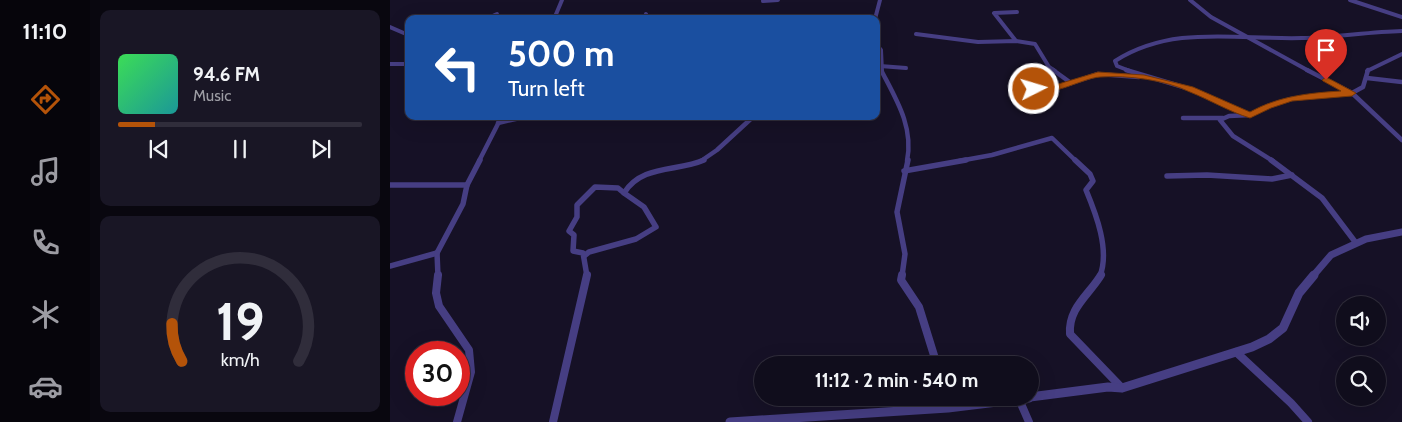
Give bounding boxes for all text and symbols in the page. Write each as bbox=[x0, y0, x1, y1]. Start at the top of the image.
text: 11:10 bbox=[23, 18, 67, 45]
pin bbox=[1305, 29, 1347, 80]
text: 500 m bbox=[508, 32, 615, 75]
icon: left bbox=[425, 35, 490, 100]
icon: arrive bbox=[1312, 36, 1340, 64]
position arrow bbox=[1007, 62, 1059, 114]
text: 94.6 FM bbox=[193, 63, 260, 86]
text: Turn left bbox=[508, 75, 585, 102]
icon: directions bbox=[28, 82, 63, 117]
text: Music bbox=[193, 86, 231, 105]
icon: previous bbox=[145, 135, 173, 163]
icon: pause bbox=[226, 135, 254, 163]
icon: next bbox=[307, 135, 335, 163]
icon: music bbox=[28, 154, 63, 189]
icon: phone bbox=[28, 225, 63, 260]
text: 19 bbox=[216, 290, 264, 353]
map controls bbox=[1336, 296, 1386, 406]
button: sound bbox=[1336, 296, 1386, 346]
icon: climate bbox=[28, 297, 63, 332]
speed limit sign: 30 bbox=[405, 341, 470, 406]
text: km/h bbox=[220, 349, 260, 370]
button: search bbox=[1336, 356, 1386, 406]
icon: car bbox=[28, 369, 63, 404]
text: 11:12 · 2 min · 540 m bbox=[815, 369, 978, 392]

